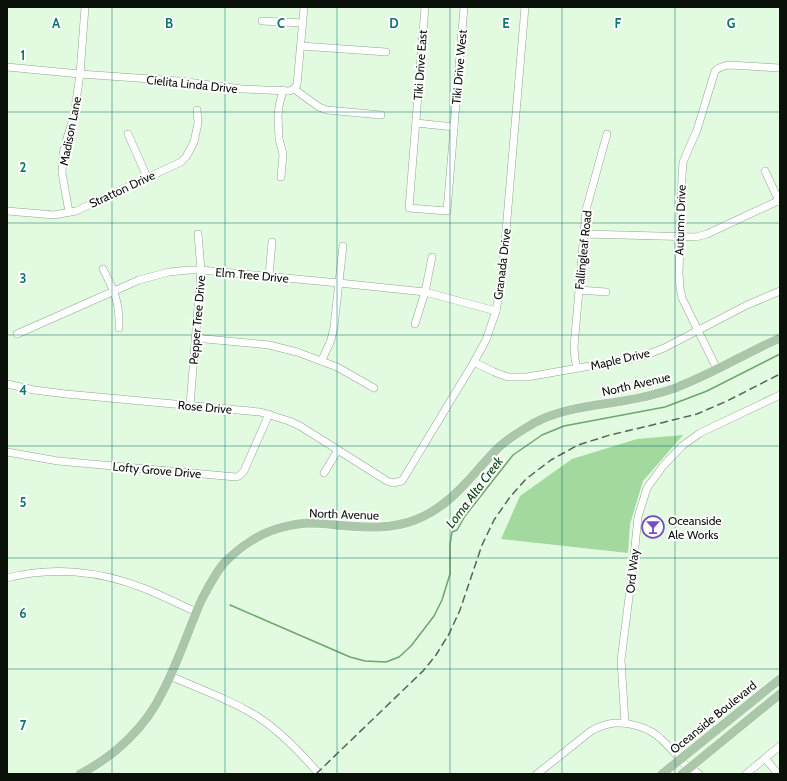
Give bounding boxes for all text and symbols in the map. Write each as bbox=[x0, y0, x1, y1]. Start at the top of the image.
text: A bbox=[52, 15, 61, 31]
text: B bbox=[165, 15, 173, 31]
text: C bbox=[277, 15, 285, 31]
text: D bbox=[389, 15, 399, 31]
text: E bbox=[502, 15, 510, 31]
text: F bbox=[615, 15, 622, 31]
text: G bbox=[727, 15, 736, 31]
street label: Tiki Drive East bbox=[410, 29, 430, 101]
street label: Tiki Drive West bbox=[448, 29, 470, 105]
text: 1 bbox=[21, 47, 25, 63]
street label: Cielita Linda Drive bbox=[146, 72, 238, 96]
street label: Madison Lane bbox=[56, 95, 84, 167]
text: 2 bbox=[20, 159, 27, 175]
street label: Stratton Drive bbox=[87, 167, 157, 211]
street label: Autumn Drive bbox=[671, 184, 689, 256]
street label: Fallingleaf Road bbox=[571, 210, 595, 290]
street label: Granada Drive bbox=[490, 227, 514, 301]
street label: Elm Tree Drive bbox=[215, 264, 289, 286]
text: 3 bbox=[19, 270, 27, 286]
street label: Pepper Tree Drive bbox=[186, 275, 208, 365]
street label: Maple Drive bbox=[589, 345, 651, 373]
street label: North Avenue bbox=[600, 369, 672, 399]
text: 4 bbox=[19, 382, 27, 398]
street label: Rose Drive bbox=[177, 397, 233, 417]
water label: Loma Alta Creek bbox=[442, 453, 506, 531]
street label: Lofty Grove Drive bbox=[112, 459, 202, 481]
text: 5 bbox=[20, 494, 27, 510]
street label: North Avenue bbox=[309, 505, 379, 523]
place label: Oceanside Ale Works bbox=[668, 513, 721, 542]
bar icon: Oceanside Ale Works bbox=[640, 514, 666, 540]
street label: Ord Way bbox=[622, 548, 642, 594]
text: 6 bbox=[19, 605, 27, 621]
street label: Oceanside Boulevard bbox=[667, 678, 759, 756]
text: 7 bbox=[20, 717, 27, 733]

